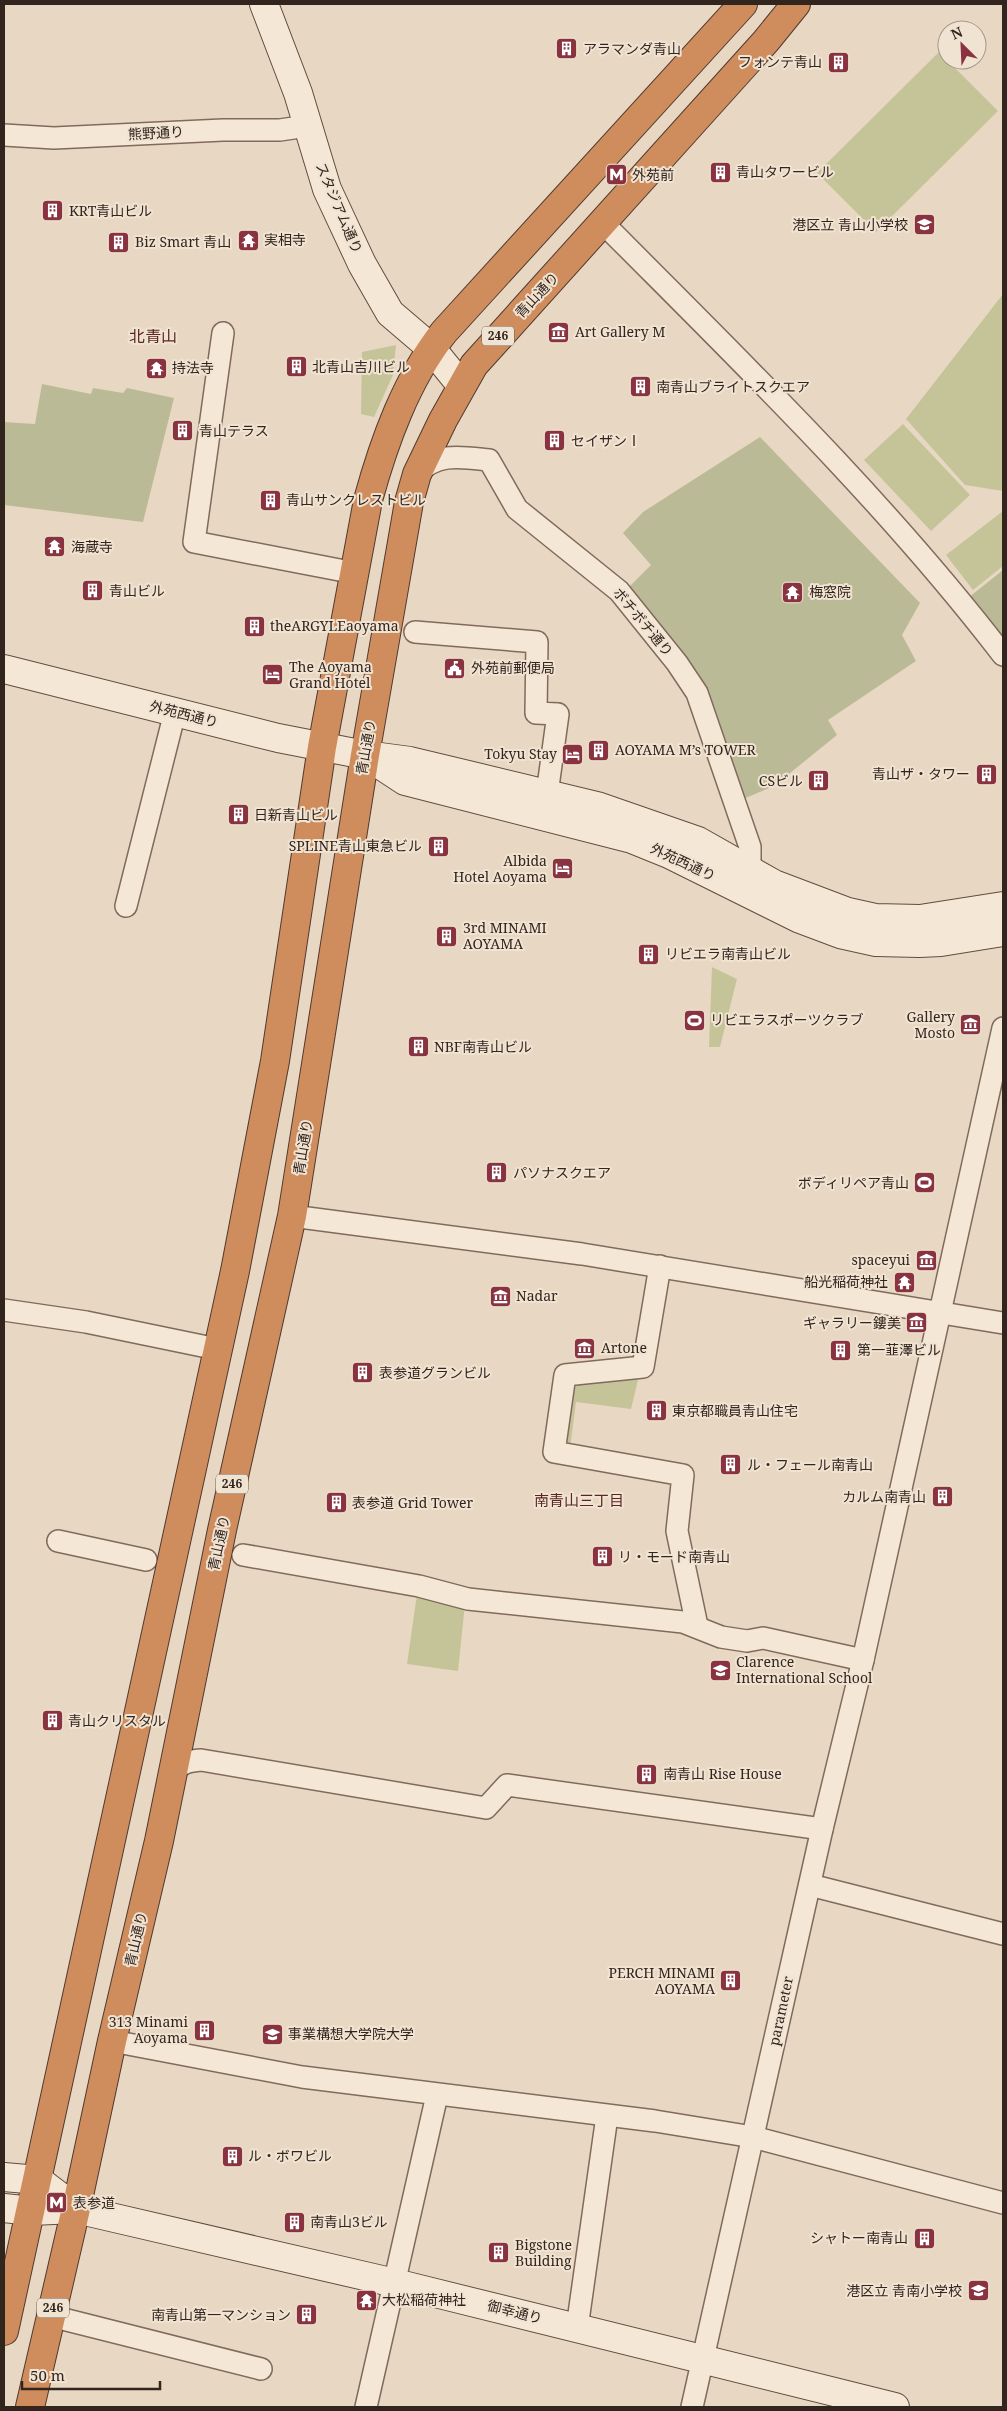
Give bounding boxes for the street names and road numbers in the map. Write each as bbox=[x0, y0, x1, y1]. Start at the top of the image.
street label: 熊野通り bbox=[128, 122, 184, 143]
street label: スタジアム通り bbox=[312, 159, 367, 256]
street label: 青山通り bbox=[511, 268, 563, 322]
road number: 246 bbox=[482, 326, 514, 346]
street label: ボチボチ通り bbox=[609, 583, 678, 660]
street label: 外苑西通り bbox=[148, 696, 220, 731]
street label: 青山通り bbox=[351, 718, 380, 776]
street label: 外苑西通り bbox=[647, 838, 719, 885]
street label: 青山通り bbox=[289, 1118, 316, 1176]
road number: 246 bbox=[216, 1475, 248, 1494]
street label: 青山通り bbox=[203, 1514, 234, 1572]
street label: 青山通り bbox=[120, 1909, 151, 1968]
street label: parameter bbox=[764, 1974, 797, 2047]
street label: 御幸通り bbox=[486, 2296, 545, 2328]
road number: 246 bbox=[37, 2298, 69, 2318]

